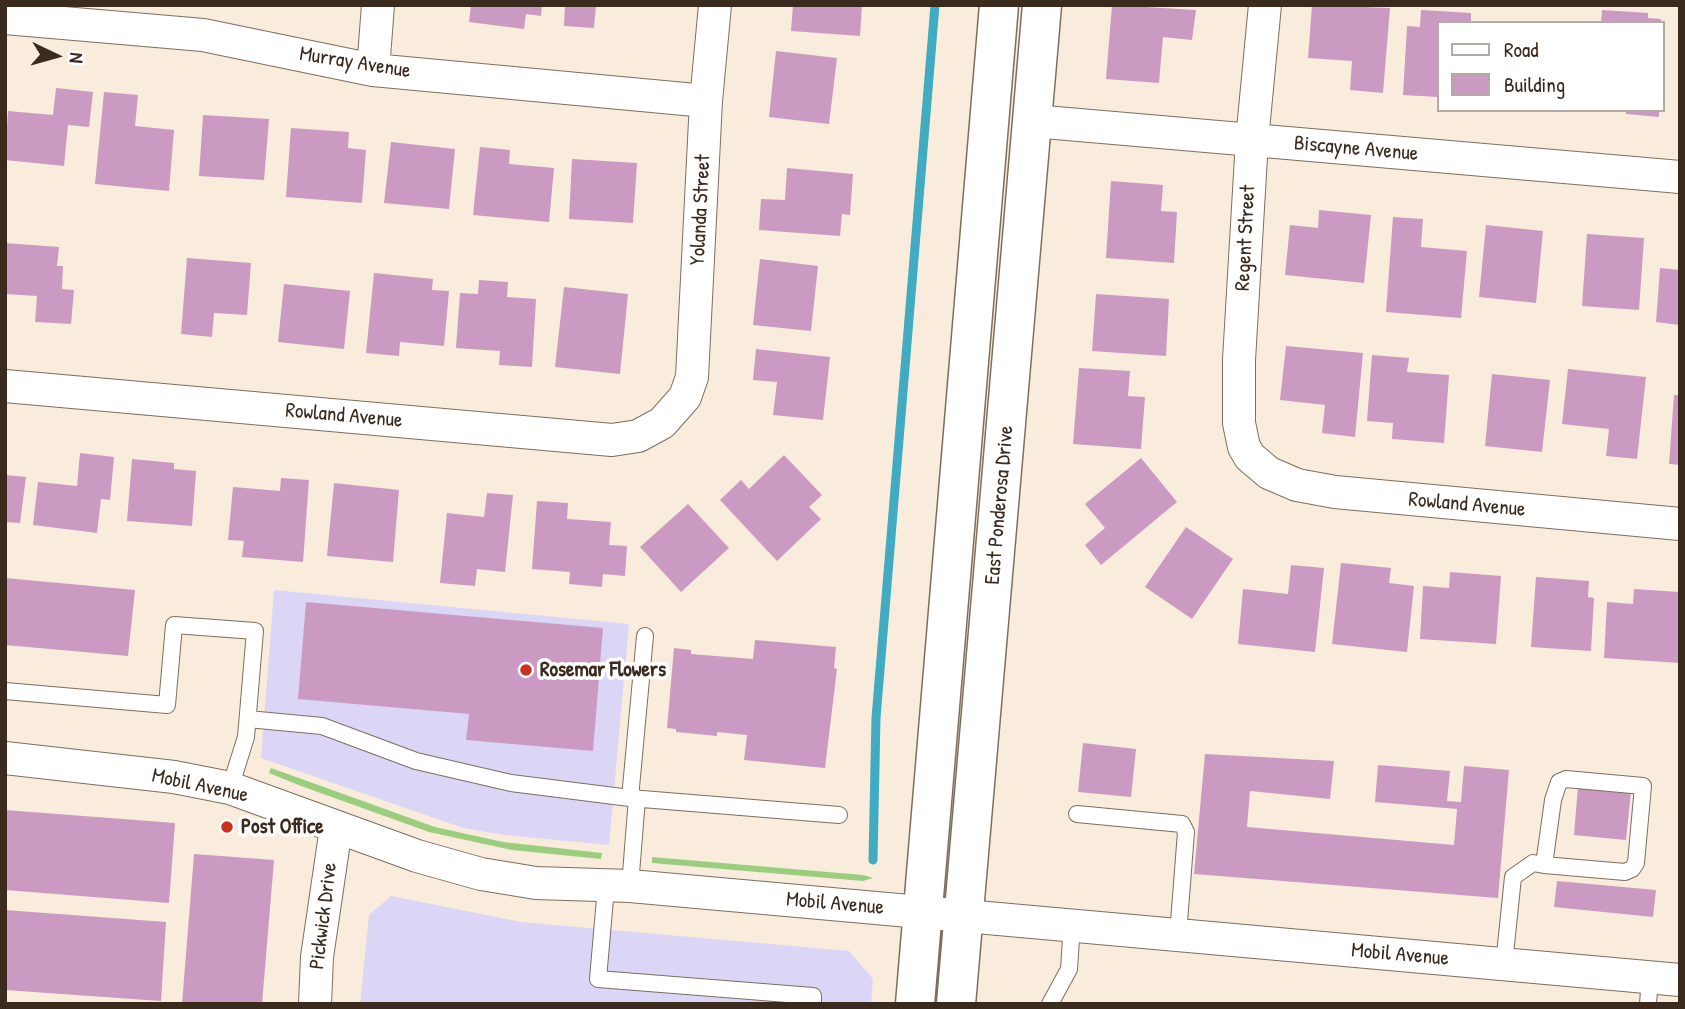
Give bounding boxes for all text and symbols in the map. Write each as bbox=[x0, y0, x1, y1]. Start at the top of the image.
north arrow bbox=[21, 21, 91, 91]
legend bbox=[1436, 21, 1664, 112]
text: Road bbox=[1504, 35, 1538, 64]
street label: Murray Avenue bbox=[298, 42, 412, 84]
text: N bbox=[64, 52, 90, 64]
text: Building bbox=[1504, 70, 1565, 99]
street label: Biscayne Avenue bbox=[1293, 131, 1419, 167]
street label: Yolanda Street bbox=[686, 154, 716, 266]
street label: Regent Street bbox=[1231, 184, 1261, 292]
street label: Rowland Avenue bbox=[284, 398, 404, 434]
street label: East Ponderosa Drive bbox=[980, 424, 1020, 586]
street label: Rowland Avenue bbox=[1407, 487, 1527, 523]
place label: Rosemar Flowers bbox=[540, 657, 666, 683]
marker: Rosemar Flowers bbox=[518, 662, 534, 678]
street label: Mobil Avenue bbox=[149, 763, 251, 809]
place label: Post Office bbox=[241, 814, 324, 840]
marker: Post Office bbox=[219, 819, 235, 835]
street label: Pickwick Drive bbox=[305, 861, 343, 971]
street label: Mobil Avenue bbox=[785, 887, 885, 921]
street label: Mobil Avenue bbox=[1350, 938, 1450, 972]

